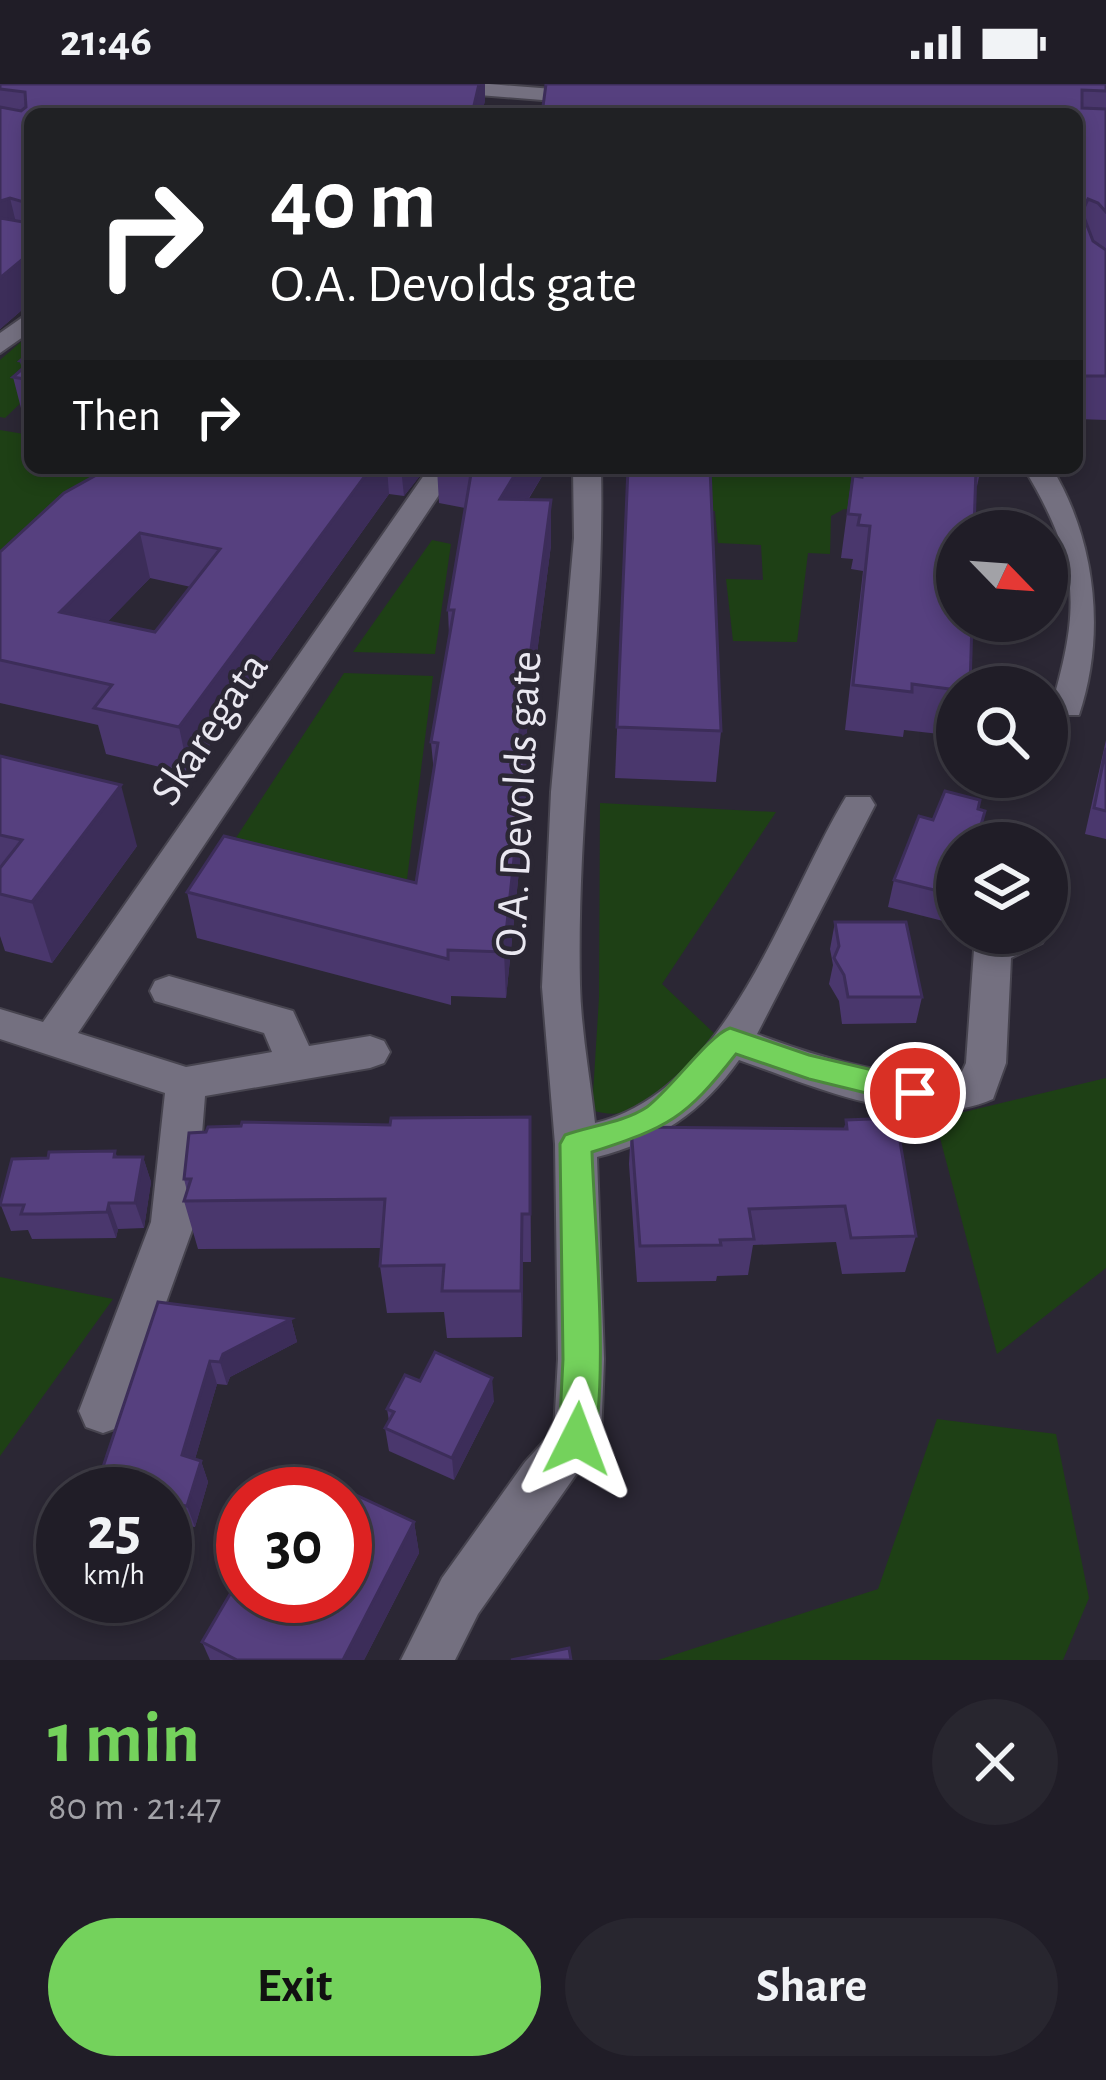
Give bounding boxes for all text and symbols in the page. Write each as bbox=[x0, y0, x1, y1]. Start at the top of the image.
text: 21:46 bbox=[60, 19, 152, 64]
icon: right bbox=[72, 156, 228, 312]
text: 40 m bbox=[270, 160, 437, 244]
text: O.A. Devolds gate bbox=[270, 258, 637, 312]
icon: right bbox=[185, 384, 251, 450]
text: Then bbox=[72, 394, 161, 439]
north arrow bbox=[936, 510, 1068, 642]
map controls bbox=[936, 510, 1068, 954]
street label: Skaregata bbox=[143, 645, 277, 813]
street label: O.A. Devolds gate bbox=[489, 650, 549, 958]
button: search bbox=[936, 666, 1068, 798]
button: layers bbox=[936, 822, 1068, 954]
pin bbox=[864, 1042, 966, 1144]
icon: arrive bbox=[882, 1060, 948, 1126]
position arrow bbox=[514, 1376, 640, 1502]
speed limit sign: 30 bbox=[216, 1467, 372, 1623]
text: 25 bbox=[87, 1500, 141, 1560]
text: km/h bbox=[83, 1560, 145, 1590]
button: close bbox=[932, 1699, 1058, 1825]
text: 1 min bbox=[48, 1703, 200, 1775]
text: 80 m · 21:47 bbox=[48, 1788, 222, 1827]
button: Exit bbox=[48, 1918, 541, 2056]
button: Share bbox=[565, 1918, 1058, 2056]

